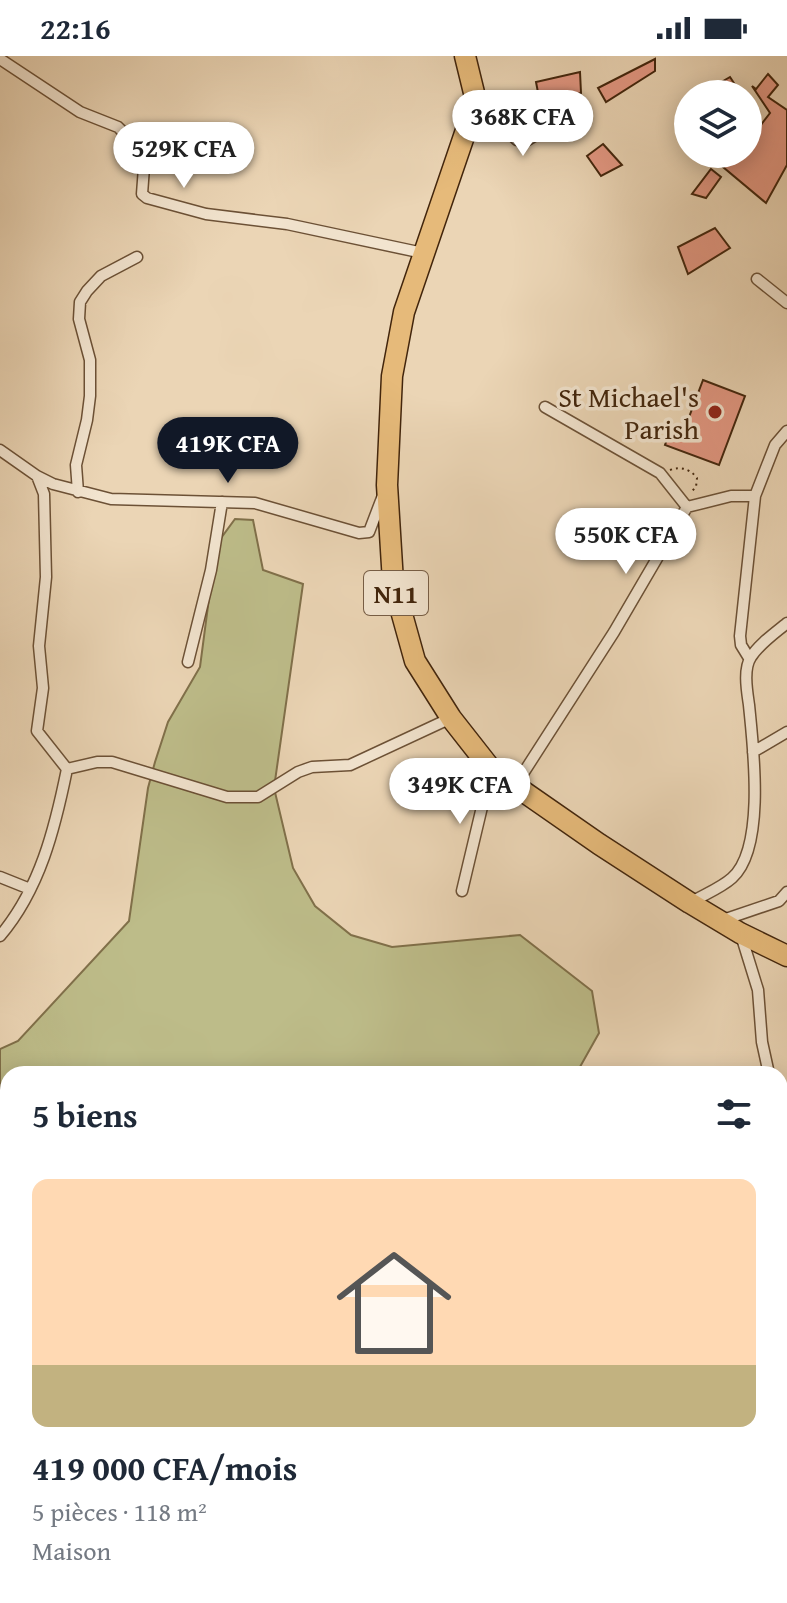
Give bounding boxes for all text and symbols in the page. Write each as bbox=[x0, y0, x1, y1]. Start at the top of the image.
text: 22:16 bbox=[40, 6, 111, 50]
map controls bbox=[674, 80, 762, 168]
button: layers bbox=[674, 80, 762, 168]
pin: 368K CFA bbox=[440, 90, 606, 158]
text: 368K CFA bbox=[470, 96, 576, 135]
pin: 529K CFA bbox=[101, 122, 267, 190]
text: 529K CFA bbox=[131, 128, 237, 167]
place label: St Michael's Parish bbox=[558, 376, 699, 449]
marker: St Michael's Parish bbox=[706, 403, 724, 421]
pin: 419K CFA bbox=[145, 417, 311, 485]
text: 419K CFA bbox=[175, 423, 281, 462]
pin: 550K CFA bbox=[543, 508, 709, 576]
text: 550K CFA bbox=[573, 514, 679, 553]
road number: N11 bbox=[364, 571, 428, 615]
pin: 349K CFA bbox=[377, 758, 543, 826]
text: 349K CFA bbox=[407, 764, 513, 803]
text: 5 biens bbox=[32, 1090, 138, 1139]
icon: filters bbox=[712, 1092, 756, 1136]
icon: home bbox=[322, 1231, 466, 1375]
text: 419 000 CFA/mois bbox=[32, 1443, 297, 1492]
text: 5 pièces · 118 m² bbox=[32, 1492, 207, 1531]
text: Maison bbox=[32, 1531, 111, 1570]

